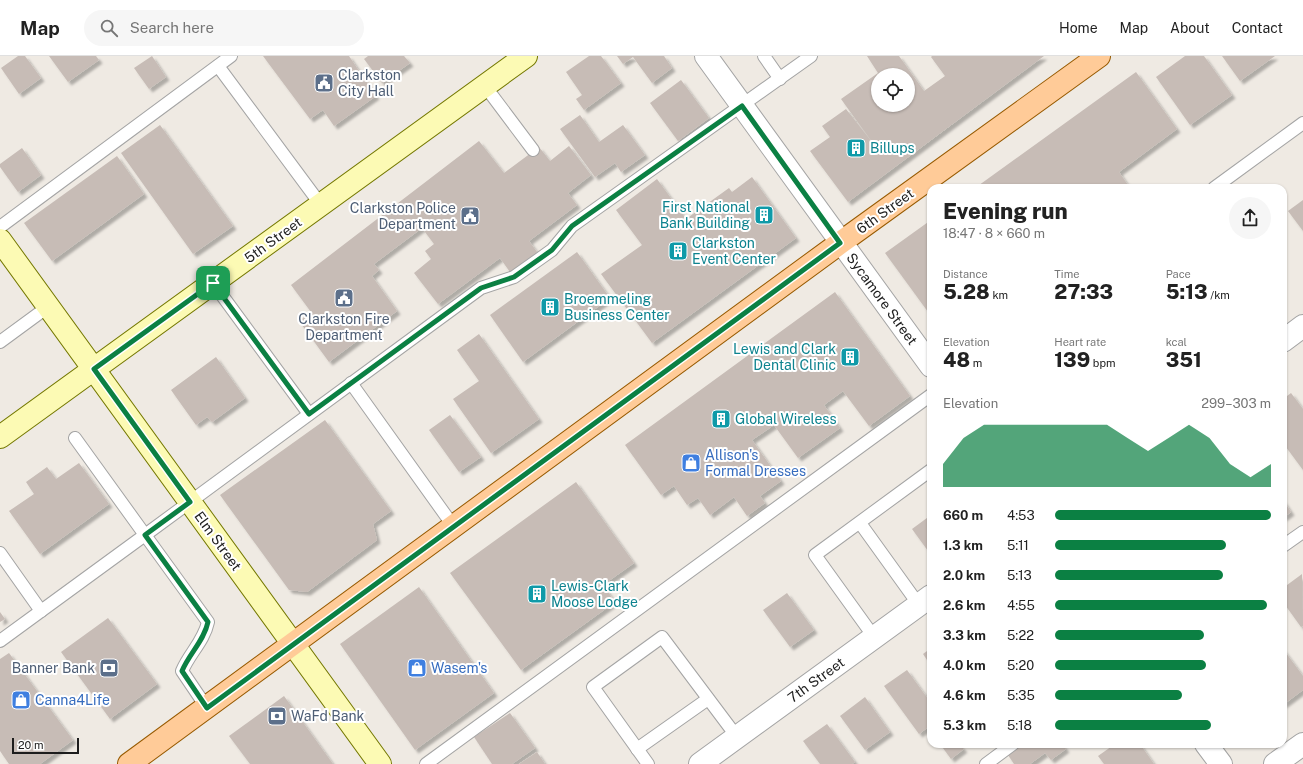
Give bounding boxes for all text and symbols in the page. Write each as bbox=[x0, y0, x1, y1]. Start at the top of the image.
search box bbox=[84, 10, 364, 46]
text: Map bbox=[20, 17, 60, 39]
icon: search bbox=[98, 17, 120, 39]
text: Search here bbox=[130, 19, 214, 36]
text: Home bbox=[1059, 20, 1098, 36]
text: Map bbox=[1120, 20, 1148, 36]
text: About bbox=[1170, 20, 1210, 36]
text: Contact bbox=[1232, 20, 1283, 36]
place label: Clarkston City Hall bbox=[338, 67, 401, 99]
map controls bbox=[871, 68, 915, 112]
button: locate bbox=[871, 68, 915, 112]
public building icon: Clarkston City Hall bbox=[313, 72, 335, 94]
building icon: Billups bbox=[845, 137, 867, 159]
place label: Billups bbox=[870, 140, 915, 156]
street label: 6th Street bbox=[853, 185, 917, 237]
button: share bbox=[1229, 197, 1271, 239]
text: Evening run bbox=[943, 198, 1068, 224]
place label: First National Bank Building bbox=[660, 199, 750, 231]
place label: Clarkston Police Department bbox=[350, 200, 456, 232]
building icon: First National Bank Building bbox=[753, 204, 775, 226]
public building icon: Clarkston Police Department bbox=[459, 205, 481, 227]
street label: 5th Street bbox=[241, 214, 305, 266]
text: 18:47 · 8 × 660 m bbox=[943, 226, 1045, 241]
place label: Clarkston Event Center bbox=[692, 235, 776, 267]
building icon: Clarkston Event Center bbox=[667, 240, 689, 262]
street label: Sycamore Street bbox=[843, 250, 921, 348]
pin bbox=[196, 266, 230, 300]
text: Distance bbox=[943, 268, 988, 280]
text: Time bbox=[1054, 268, 1079, 280]
text: Pace bbox=[1166, 268, 1191, 280]
icon: arrive bbox=[202, 272, 224, 294]
text: 5.28 bbox=[943, 280, 990, 304]
text: 27:33 bbox=[1054, 280, 1113, 304]
text: 5:13 bbox=[1166, 280, 1208, 304]
public building icon: Clarkston Fire Department bbox=[333, 287, 355, 309]
text: km bbox=[990, 289, 1008, 301]
text: /km bbox=[1208, 289, 1230, 301]
place label: Broemmeling Business Center bbox=[564, 291, 670, 323]
building icon: Broemmeling Business Center bbox=[539, 296, 561, 318]
place label: Clarkston Fire Department bbox=[298, 311, 390, 343]
text: Elevation bbox=[943, 336, 990, 348]
text: Heart rate bbox=[1054, 336, 1106, 348]
text: kcal bbox=[1166, 336, 1187, 348]
place label: Lewis and Clark Dental Clinic bbox=[733, 341, 836, 373]
building icon: Lewis and Clark Dental Clinic bbox=[839, 346, 861, 368]
text: 48 bbox=[943, 348, 970, 372]
text: 139 bbox=[1054, 348, 1090, 372]
text: 351 bbox=[1166, 348, 1202, 372]
text: m bbox=[970, 357, 982, 369]
text: bpm bbox=[1090, 357, 1115, 369]
text: Elevation bbox=[943, 396, 998, 411]
text: 299–303 m bbox=[1201, 396, 1271, 411]
building icon: Global Wireless bbox=[710, 408, 732, 430]
place label: Global Wireless bbox=[735, 411, 837, 427]
place label: Allison's Formal Dresses bbox=[705, 447, 806, 479]
shop icon: Allison's Formal Dresses bbox=[680, 452, 702, 474]
street label: Elm Street bbox=[191, 508, 245, 574]
text: 660 m bbox=[943, 508, 983, 523]
text: 4:53 bbox=[1007, 508, 1035, 523]
text: 1.3 km bbox=[943, 538, 983, 553]
text: 5:11 bbox=[1007, 538, 1029, 553]
text: 2.0 km bbox=[943, 568, 985, 583]
text: 5:13 bbox=[1007, 568, 1032, 583]
place label: Lewis-Clark Moose Lodge bbox=[551, 578, 638, 610]
building icon: Lewis-Clark Moose Lodge bbox=[526, 583, 548, 605]
text: 2.6 km bbox=[943, 598, 985, 613]
text: 4:55 bbox=[1007, 598, 1035, 613]
text: 3.3 km bbox=[943, 628, 986, 643]
text: 5:22 bbox=[1007, 628, 1034, 643]
street label: 7th Street bbox=[785, 654, 847, 706]
bank icon: Banner Bank bbox=[98, 657, 120, 679]
shop icon: Wasem's bbox=[406, 657, 428, 679]
text: 4.0 km bbox=[943, 658, 986, 673]
text: 5:20 bbox=[1007, 658, 1034, 673]
place label: Banner Bank bbox=[12, 660, 95, 676]
place label: Wasem's bbox=[431, 660, 487, 676]
text: 4.6 km bbox=[943, 688, 986, 703]
text: 5:35 bbox=[1007, 688, 1035, 703]
shop icon: Canna4Life bbox=[10, 689, 32, 711]
place label: Canna4Life bbox=[35, 692, 110, 708]
bank icon: WaFd Bank bbox=[266, 705, 288, 727]
place label: WaFd Bank bbox=[291, 708, 365, 724]
text: 5.3 km bbox=[943, 718, 986, 733]
text: 5:18 bbox=[1007, 718, 1032, 733]
scale bar bbox=[12, 736, 79, 755]
text: 20 m bbox=[18, 739, 43, 751]

